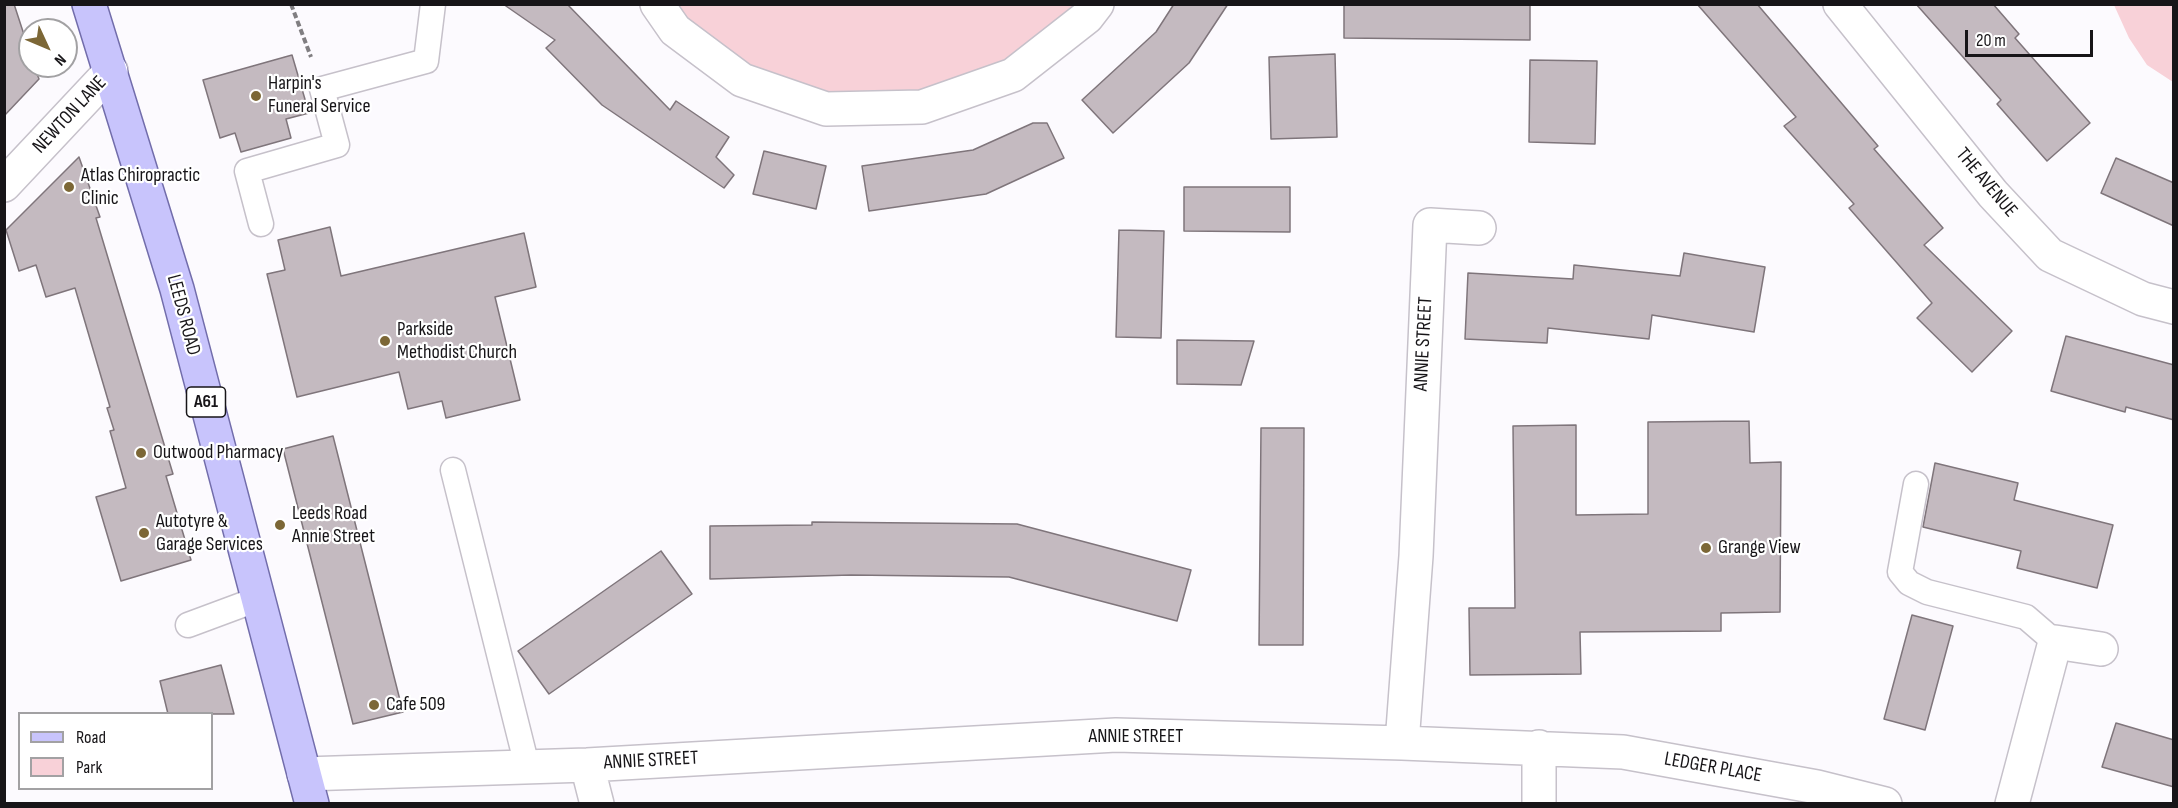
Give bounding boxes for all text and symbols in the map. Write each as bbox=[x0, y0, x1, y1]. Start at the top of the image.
north arrow bbox=[18, 18, 78, 78]
scale bar bbox=[1968, 18, 2096, 56]
text: 20 m bbox=[1976, 30, 2006, 51]
text: N bbox=[50, 50, 70, 69]
street label: NEWTON LANE bbox=[28, 71, 112, 159]
place label: Harpin's Funeral Service bbox=[268, 72, 370, 119]
marker: Harpin's Funeral Service bbox=[249, 89, 263, 103]
street label: THE AVENUE bbox=[1950, 143, 2022, 223]
place label: Atlas Chiropractic Clinic bbox=[81, 164, 200, 211]
marker: Atlas Chiropractic Clinic bbox=[62, 180, 76, 194]
street label: LEEDS ROAD bbox=[161, 272, 205, 358]
street label: ANNIE STREET bbox=[1410, 296, 1438, 392]
place label: Parkside Methodist Church bbox=[397, 318, 517, 365]
marker: Parkside Methodist Church bbox=[378, 334, 392, 348]
road number: A61 bbox=[186, 387, 226, 417]
place label: Outwood Pharmacy bbox=[153, 441, 283, 465]
marker: Outwood Pharmacy bbox=[134, 446, 148, 460]
place label: Leeds Road Annie Street bbox=[292, 502, 375, 549]
place label: Autotyre & Garage Services bbox=[156, 510, 263, 557]
marker: Leeds Road Annie Street bbox=[273, 518, 287, 532]
marker: Autotyre & Garage Services bbox=[137, 526, 151, 540]
place label: Grange View bbox=[1718, 536, 1801, 560]
marker: Grange View bbox=[1699, 541, 1713, 555]
place label: Cafe 509 bbox=[386, 693, 445, 717]
marker: Cafe 509 bbox=[367, 698, 381, 712]
legend bbox=[18, 712, 213, 790]
street label: ANNIE STREET bbox=[1089, 725, 1183, 749]
text: Road bbox=[76, 727, 106, 748]
street label: ANNIE STREET bbox=[603, 747, 699, 775]
street label: LEDGER PLACE bbox=[1662, 748, 1764, 788]
text: Park bbox=[76, 757, 102, 778]

